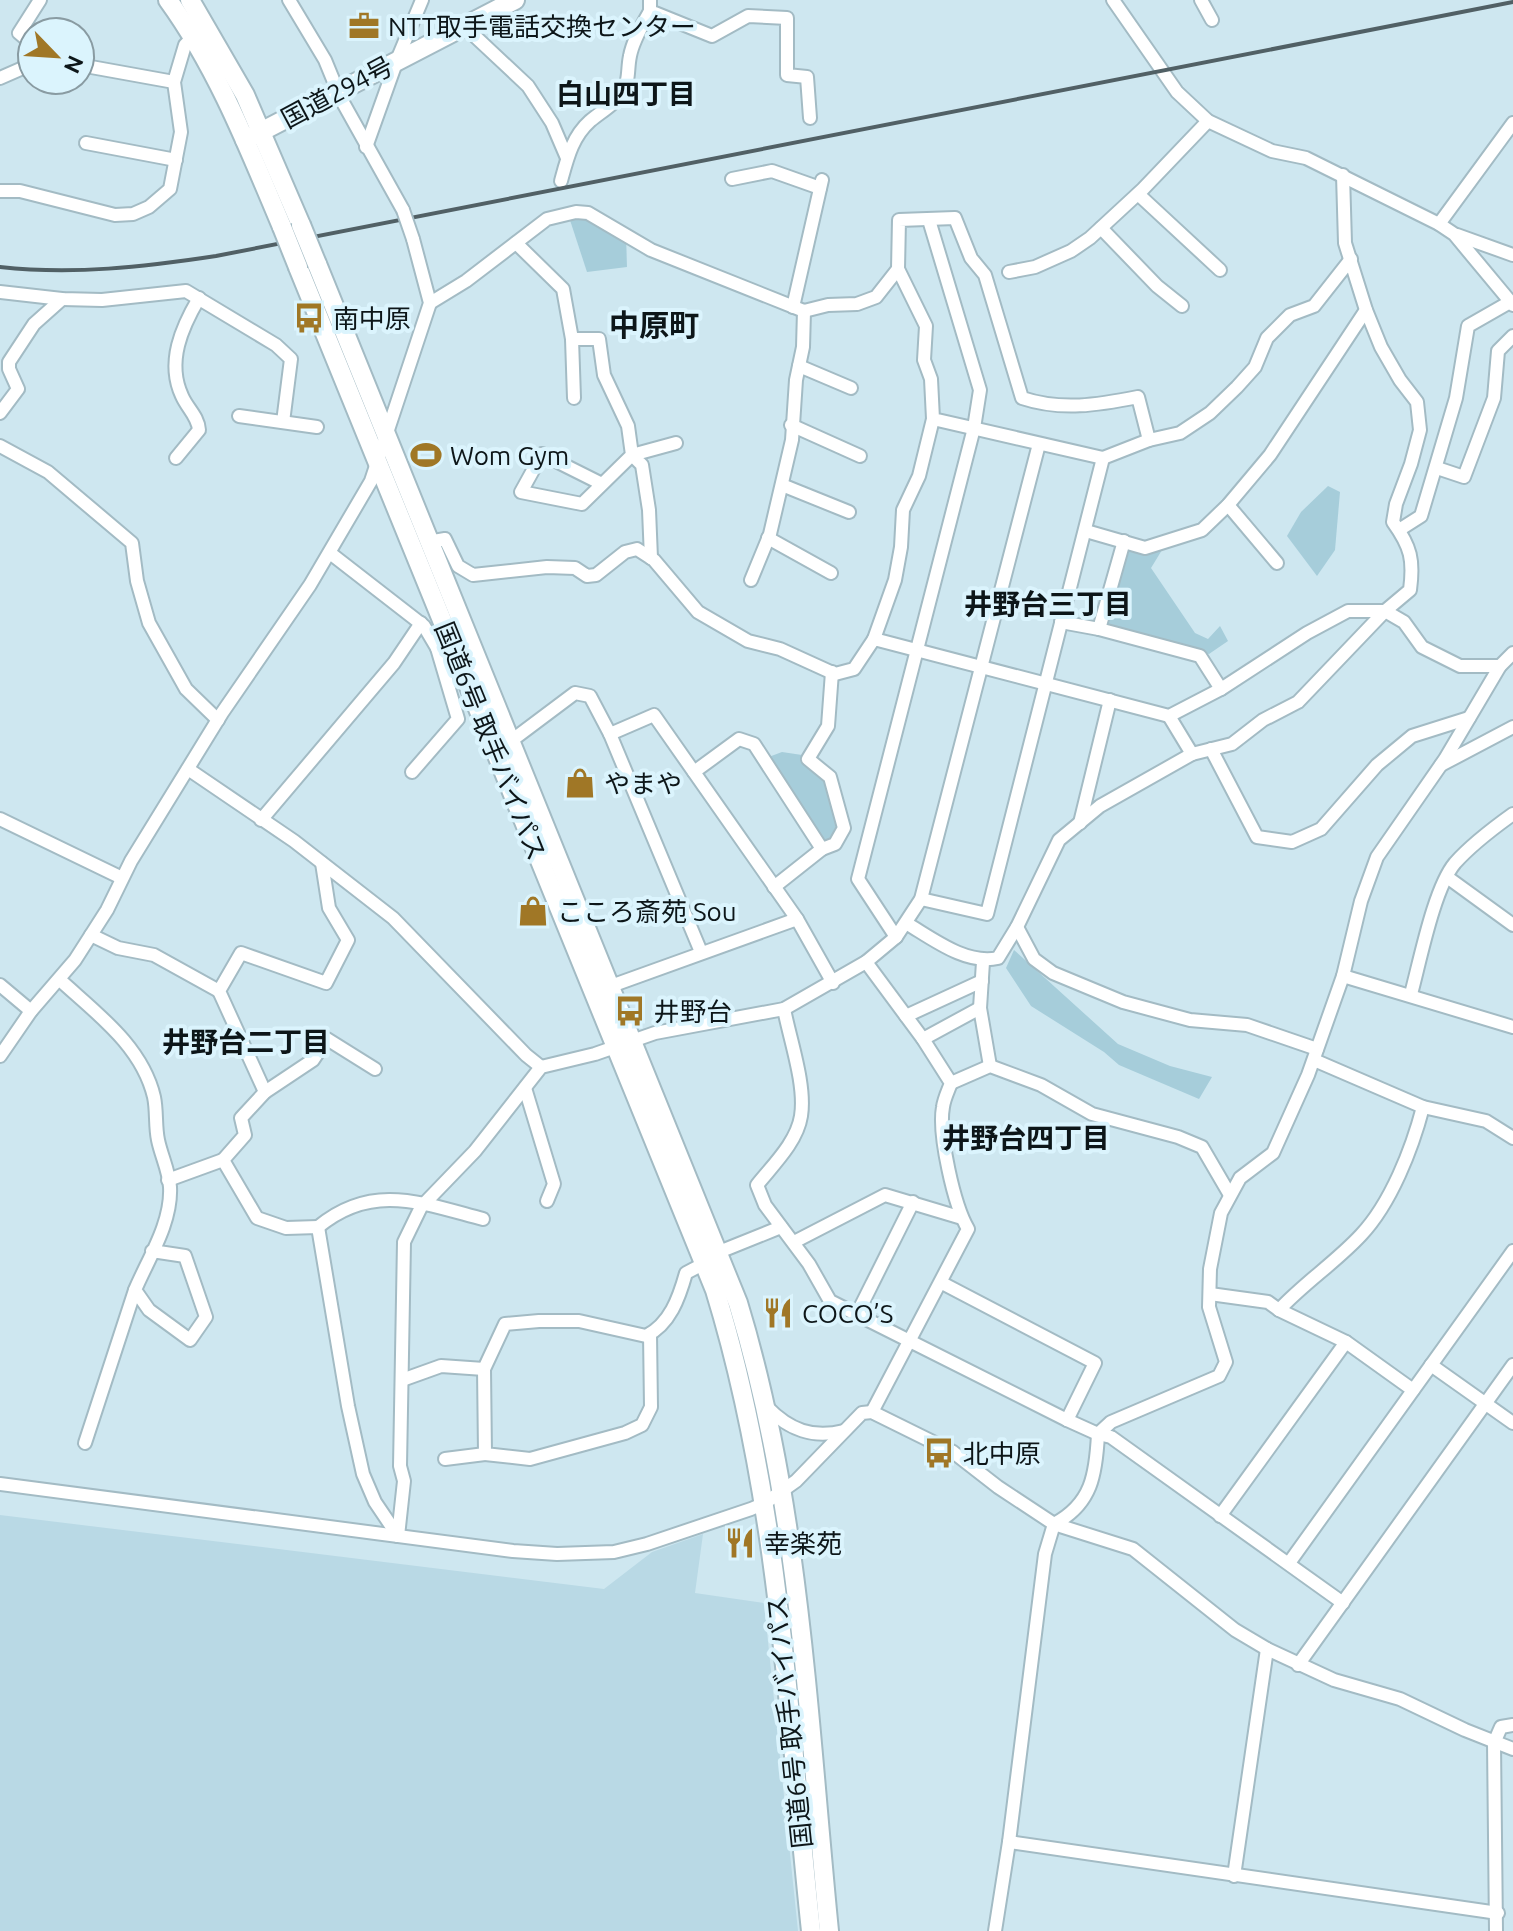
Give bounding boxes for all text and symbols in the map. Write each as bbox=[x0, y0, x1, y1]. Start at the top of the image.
office icon: NTT取手電話交換センター bbox=[347, 9, 381, 43]
place label: NTT取手電話交換センター bbox=[388, 12, 696, 41]
north arrow bbox=[16, 16, 96, 96]
street label: 国道294号 bbox=[276, 51, 398, 133]
text: N bbox=[60, 52, 89, 77]
district label: 白山四丁目 bbox=[556, 78, 696, 109]
bus stop icon: 南中原 bbox=[292, 301, 326, 335]
place label: 南中原 bbox=[333, 304, 411, 333]
district label: 中原町 bbox=[609, 308, 699, 342]
sports icon: Wom Gym bbox=[409, 438, 443, 472]
place label: Wom Gym bbox=[450, 441, 569, 470]
district label: 井野台三丁目 bbox=[964, 588, 1132, 619]
street label: 国道6号 取手バイパス bbox=[430, 618, 552, 864]
shop icon: やまや bbox=[563, 766, 597, 800]
place label: やまや bbox=[604, 769, 682, 798]
shop icon: こころ斎苑 Sou bbox=[516, 894, 550, 928]
place label: こころ斎苑 Sou bbox=[557, 897, 737, 926]
bus stop icon: 井野台 bbox=[613, 994, 647, 1028]
place label: 井野台 bbox=[654, 997, 732, 1026]
district label: 井野台二丁目 bbox=[162, 1026, 330, 1057]
district label: 井野台四丁目 bbox=[942, 1122, 1110, 1153]
restaurant icon: COCO’S bbox=[761, 1296, 795, 1330]
place label: COCO’S bbox=[802, 1299, 893, 1328]
bus stop icon: 北中原 bbox=[922, 1436, 956, 1470]
place label: 北中原 bbox=[963, 1439, 1041, 1468]
restaurant icon: 幸楽苑 bbox=[723, 1526, 757, 1560]
place label: 幸楽苑 bbox=[764, 1529, 842, 1558]
street label: 国道6号 取手バイパス bbox=[761, 1594, 817, 1850]

